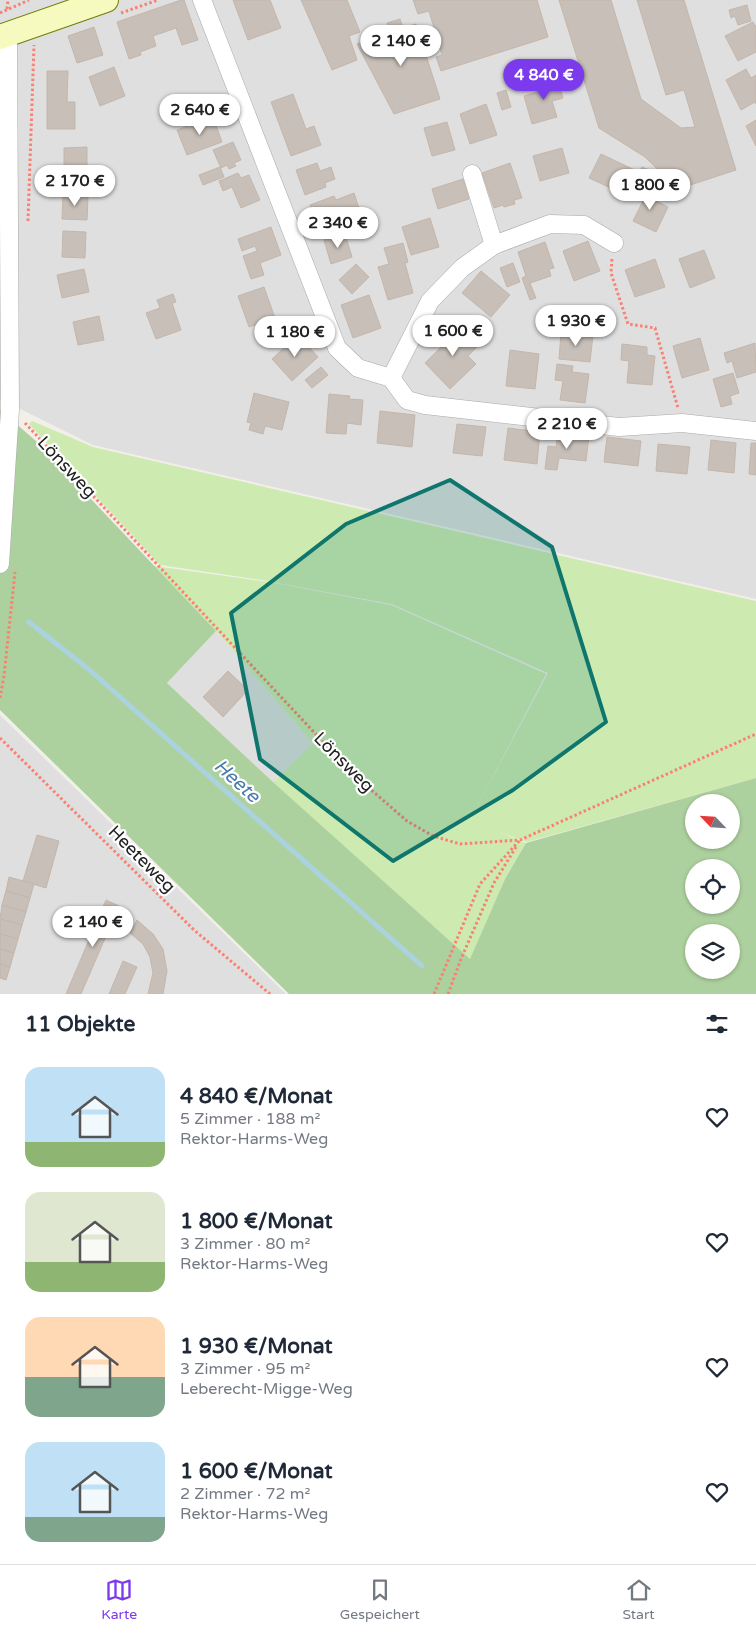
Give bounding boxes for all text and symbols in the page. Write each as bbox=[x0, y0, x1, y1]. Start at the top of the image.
pin: 2 140 € bbox=[355, 24, 447, 67]
text: 2 140 € bbox=[371, 31, 431, 51]
pin: 4 840 € bbox=[498, 58, 590, 101]
text: 4 840 € bbox=[514, 65, 574, 85]
pin: 2 640 € bbox=[154, 94, 246, 136]
text: 2 640 € bbox=[170, 100, 230, 120]
pin: 2 170 € bbox=[29, 164, 121, 207]
pin: 1 800 € bbox=[604, 168, 696, 211]
text: 2 170 € bbox=[45, 171, 105, 191]
text: 1 800 € bbox=[620, 175, 680, 195]
pin: 2 340 € bbox=[292, 206, 384, 249]
text: 2 340 € bbox=[308, 213, 368, 233]
pin: 1 930 € bbox=[530, 304, 622, 347]
text: 1 930 € bbox=[546, 311, 606, 331]
pin: 1 600 € bbox=[407, 314, 499, 357]
pin: 1 180 € bbox=[249, 316, 341, 358]
text: 1 600 € bbox=[423, 321, 483, 341]
text: 1 180 € bbox=[265, 322, 325, 342]
pin: 2 210 € bbox=[521, 408, 613, 450]
text: 2 210 € bbox=[537, 414, 597, 434]
street label: Lönsweg bbox=[33, 432, 101, 502]
street label: Lönsweg bbox=[309, 727, 379, 797]
water label: Heete bbox=[210, 755, 265, 808]
north arrow bbox=[685, 794, 740, 849]
map controls bbox=[685, 794, 740, 979]
street label: Heeteweg bbox=[104, 821, 180, 897]
button: locate bbox=[685, 859, 740, 914]
pin: 2 140 € bbox=[47, 906, 139, 948]
text: 2 140 € bbox=[63, 912, 123, 932]
button: layers bbox=[685, 924, 740, 979]
icon: filters bbox=[703, 1010, 731, 1038]
text: 11 Objekte bbox=[25, 1012, 135, 1037]
text: 4 840 €/Monat bbox=[180, 1084, 332, 1109]
icon: home bbox=[65, 1087, 125, 1147]
icon: heart bbox=[703, 1103, 731, 1131]
text: 5 Zimmer · 188 m² bbox=[180, 1109, 320, 1129]
text: Rektor-Harms-Weg bbox=[180, 1129, 328, 1149]
text: 1 800 €/Monat bbox=[180, 1209, 332, 1234]
icon: home bbox=[65, 1212, 125, 1272]
icon: heart bbox=[703, 1228, 731, 1256]
text: 3 Zimmer · 80 m² bbox=[180, 1234, 310, 1254]
text: Rektor-Harms-Weg bbox=[180, 1254, 328, 1274]
text: 1 930 €/Monat bbox=[180, 1334, 332, 1359]
icon: home bbox=[65, 1337, 125, 1397]
icon: heart bbox=[703, 1353, 731, 1381]
text: 3 Zimmer · 95 m² bbox=[180, 1359, 310, 1379]
text: Leberecht-Migge-Weg bbox=[180, 1379, 353, 1399]
text: 1 600 €/Monat bbox=[180, 1459, 332, 1484]
icon: home bbox=[65, 1462, 125, 1522]
icon: heart bbox=[703, 1478, 731, 1506]
text: 2 Zimmer · 72 m² bbox=[180, 1484, 310, 1504]
text: Rektor-Harms-Weg bbox=[180, 1504, 328, 1524]
tab: Karte bbox=[101, 1576, 137, 1623]
tab: Gespeichert bbox=[340, 1576, 420, 1623]
tab: Start bbox=[622, 1576, 655, 1623]

